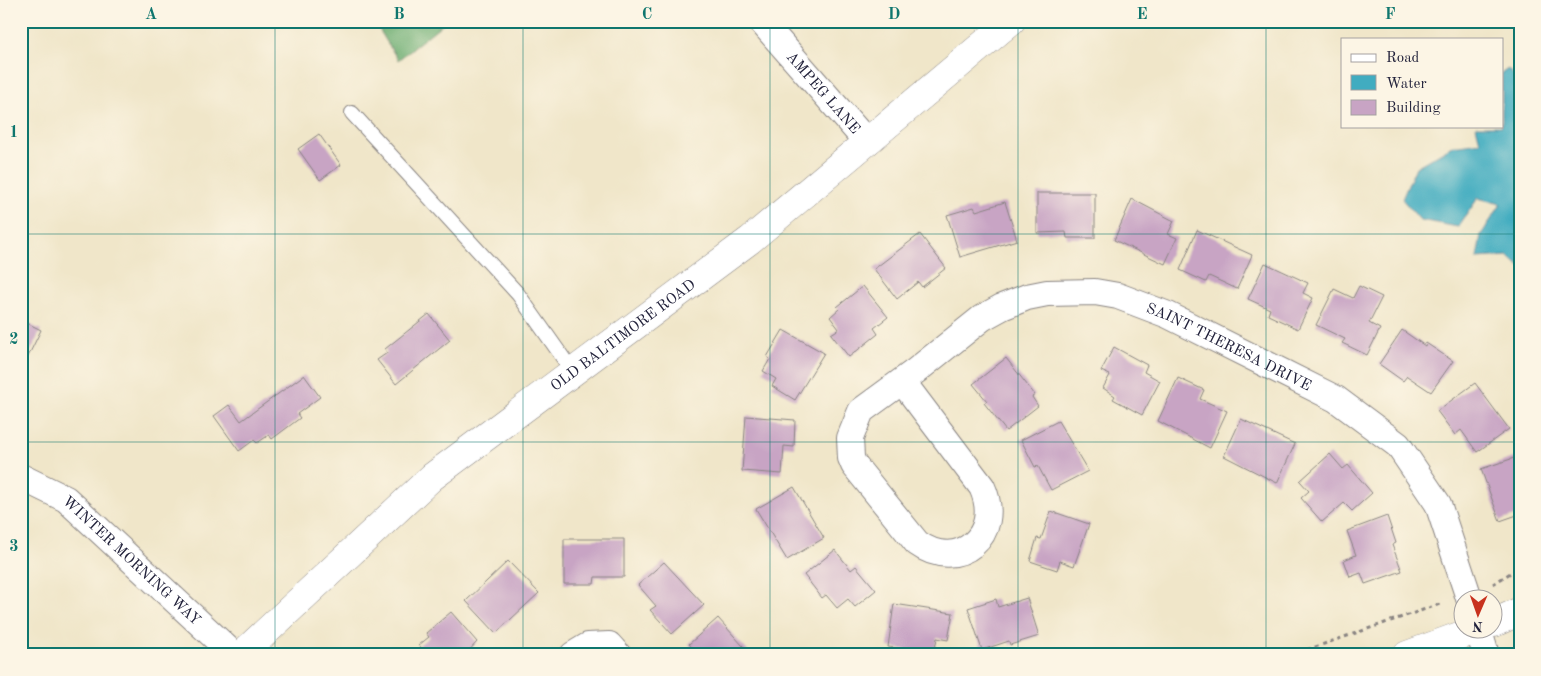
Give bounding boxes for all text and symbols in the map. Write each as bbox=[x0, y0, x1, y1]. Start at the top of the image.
text: A bbox=[145, 7, 157, 23]
text: B bbox=[393, 7, 405, 23]
text: C bbox=[642, 7, 652, 23]
text: D bbox=[888, 7, 900, 23]
text: E bbox=[1136, 7, 1148, 23]
text: F bbox=[1385, 7, 1396, 23]
legend bbox=[1341, 38, 1504, 128]
street label: AMPEG LANE bbox=[783, 50, 862, 137]
text: Road bbox=[1386, 51, 1420, 66]
text: Water bbox=[1386, 77, 1427, 92]
text: Building bbox=[1386, 101, 1441, 116]
text: 1 bbox=[9, 125, 19, 141]
street label: OLD BALTIMORE ROAD bbox=[548, 277, 699, 395]
street label: SAINT THERESA DRIVE bbox=[1144, 301, 1313, 394]
text: 2 bbox=[9, 332, 19, 348]
street label: WINTER MORNING WAY bbox=[59, 494, 203, 629]
text: 3 bbox=[9, 539, 19, 555]
north arrow bbox=[1454, 588, 1504, 638]
text: N bbox=[1472, 619, 1483, 633]

